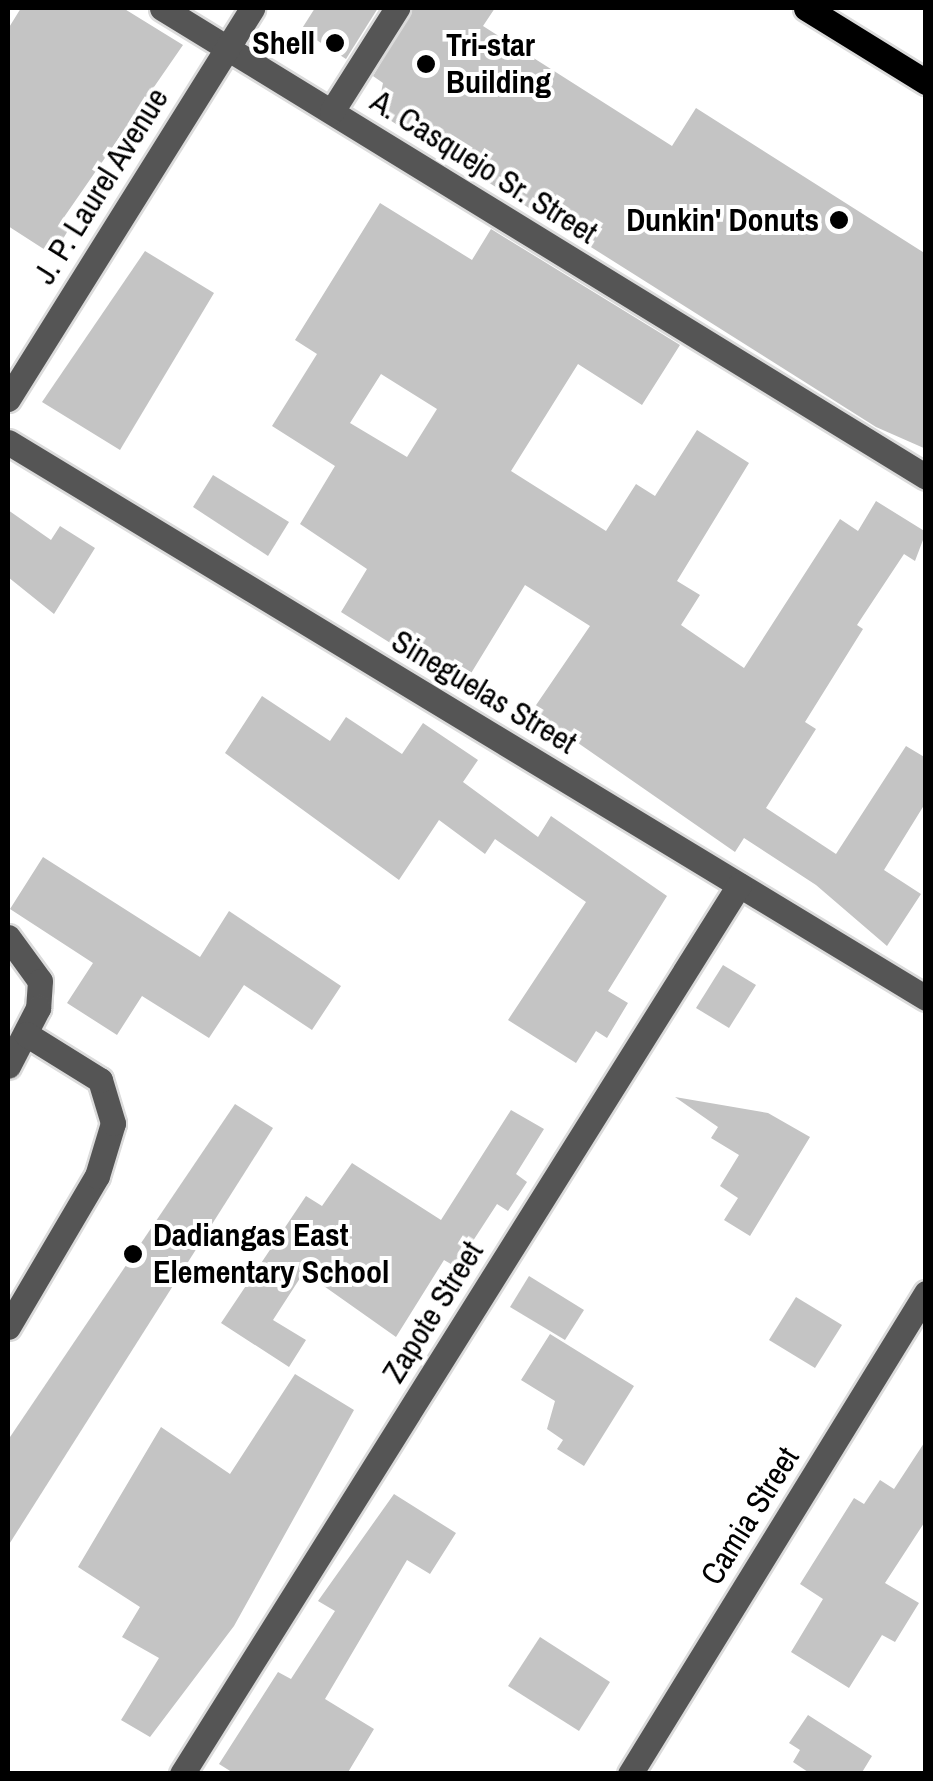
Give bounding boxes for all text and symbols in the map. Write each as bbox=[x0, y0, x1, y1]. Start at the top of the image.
place label: Shell bbox=[252, 24, 315, 62]
place label: Tri-star Building bbox=[446, 27, 551, 102]
marker: Shell bbox=[324, 32, 346, 54]
marker: Tri-star Building bbox=[415, 53, 437, 75]
street label: J. P. Laurel Avenue bbox=[25, 80, 177, 292]
street label: A. Casquejo Sr. Street bbox=[364, 82, 604, 252]
place label: Dunkin' Donuts bbox=[626, 201, 819, 239]
marker: Dunkin' Donuts bbox=[828, 209, 850, 231]
street label: Sineguelas Street bbox=[385, 622, 583, 762]
place label: Dadiangas East Elementary School bbox=[153, 1217, 389, 1292]
street label: Zapote Street bbox=[375, 1234, 491, 1390]
marker: Dadiangas East Elementary School bbox=[122, 1243, 144, 1265]
street label: Camia Street bbox=[693, 1440, 807, 1592]

